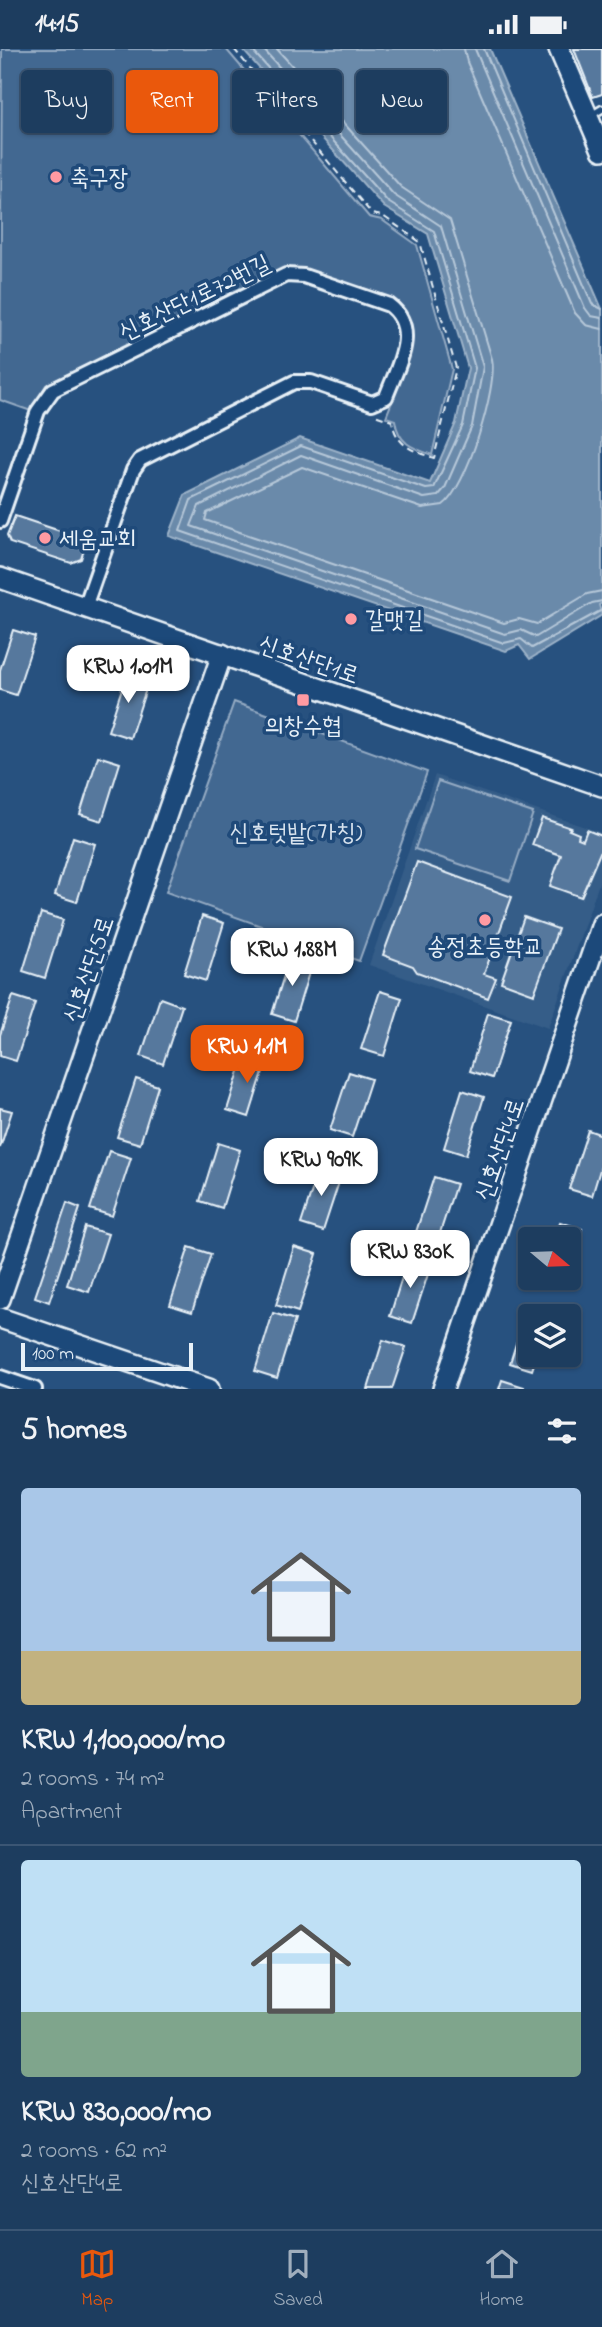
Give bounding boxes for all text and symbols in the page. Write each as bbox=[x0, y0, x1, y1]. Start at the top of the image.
text: 14:15 bbox=[35, 6, 79, 44]
chip: Buy bbox=[21, 70, 112, 133]
chip: Rent bbox=[126, 70, 218, 133]
chip: Filters bbox=[232, 70, 342, 133]
chip: New bbox=[356, 70, 447, 133]
place label: 축구장 bbox=[70, 162, 128, 197]
marker: 축구장 bbox=[48, 169, 64, 185]
street label: 신호산단1로72번길 bbox=[113, 247, 277, 351]
place label: 세움교회 bbox=[59, 523, 136, 558]
marker: 세움교회 bbox=[37, 530, 53, 546]
place label: 갈맷길 bbox=[365, 604, 423, 639]
marker: 갈맷길 bbox=[343, 611, 359, 627]
street label: 신호산단1로 bbox=[253, 628, 363, 695]
pin: KRW 1.01M bbox=[48, 645, 208, 705]
text: KRW 1.01M bbox=[83, 651, 173, 684]
marker: 의창수협 bbox=[295, 692, 311, 708]
place label: 의창수협 bbox=[264, 710, 342, 745]
park label: 신호텃밭(가칭) bbox=[229, 817, 363, 852]
street label: 신호산단5로 bbox=[56, 912, 125, 1028]
marker: 송정초등학교 bbox=[477, 912, 493, 928]
pin: KRW 1.88M bbox=[212, 929, 372, 988]
place label: 송정초등학교 bbox=[427, 931, 543, 966]
text: KRW 1.88M bbox=[247, 934, 337, 967]
pin: KRW 1.1M bbox=[175, 1025, 319, 1085]
text: KRW 1.1M bbox=[207, 1031, 287, 1064]
street label: 신호산단4로 bbox=[467, 1094, 535, 1206]
pin: KRW 909K bbox=[249, 1139, 393, 1198]
text: KRW 909K bbox=[280, 1144, 362, 1177]
north arrow bbox=[518, 1227, 581, 1290]
map controls bbox=[518, 1227, 581, 1367]
pin: KRW 830K bbox=[338, 1231, 482, 1290]
text: KRW 830K bbox=[367, 1236, 453, 1269]
button: layers bbox=[518, 1304, 581, 1367]
scale bar bbox=[21, 1340, 192, 1372]
text: 100 m bbox=[32, 1341, 74, 1368]
text: 5 homes bbox=[21, 1409, 128, 1453]
icon: filters bbox=[543, 1412, 581, 1450]
icon: home bbox=[238, 1534, 364, 1660]
text: KRW 1,100,000/mo bbox=[21, 1719, 225, 1763]
text: 2 rooms · 74 m² bbox=[21, 1763, 165, 1796]
text: Apartment bbox=[21, 1796, 122, 1829]
icon: home bbox=[238, 1906, 364, 2032]
text: KRW 830,000/mo bbox=[21, 2091, 212, 2135]
text: 2 rooms · 62 m² bbox=[21, 2135, 167, 2168]
text: 신호산단4로 bbox=[21, 2168, 123, 2201]
tab: Map bbox=[78, 2245, 116, 2314]
tab: Saved bbox=[273, 2245, 323, 2314]
tab: Home bbox=[479, 2245, 524, 2314]

